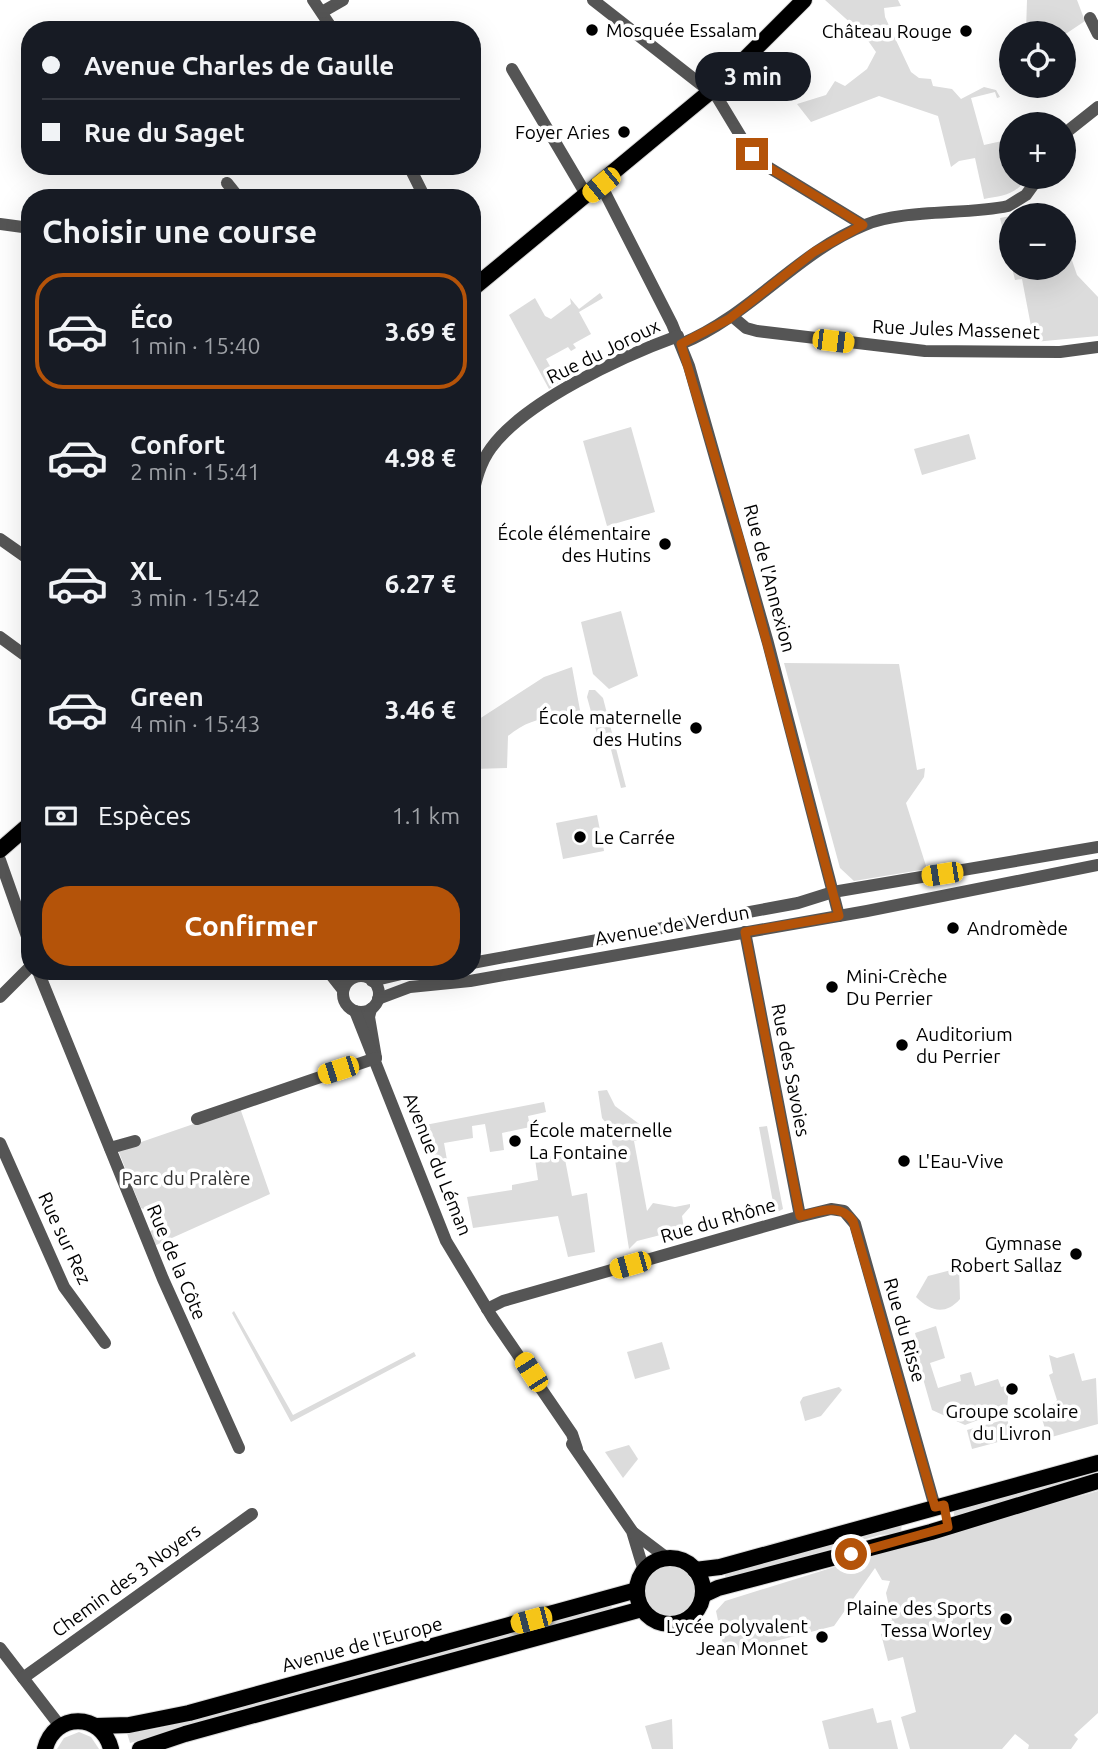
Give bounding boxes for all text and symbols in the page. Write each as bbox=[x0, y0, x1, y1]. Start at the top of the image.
place label: Mosquée Essalam bbox=[606, 19, 757, 41]
place label: Château Rouge bbox=[822, 20, 952, 42]
map controls bbox=[999, 21, 1076, 280]
button: locate bbox=[999, 21, 1076, 98]
marker: Mosquée Essalam bbox=[584, 22, 600, 38]
marker: Château Rouge bbox=[958, 23, 974, 39]
text: Avenue Charles de Gaulle bbox=[84, 51, 394, 80]
callout: 3 min bbox=[694, 52, 810, 102]
text: 3 min bbox=[724, 64, 782, 89]
button: + bbox=[999, 112, 1076, 189]
text: Rue du Saget bbox=[84, 118, 245, 147]
place label: Foyer Aries bbox=[515, 121, 610, 143]
marker: Foyer Aries bbox=[616, 124, 632, 140]
route end bbox=[736, 138, 768, 170]
car bbox=[579, 164, 624, 206]
button: − bbox=[999, 203, 1076, 280]
text: Choisir une course bbox=[42, 213, 317, 249]
icon: car bbox=[46, 300, 109, 363]
text: Éco bbox=[130, 304, 173, 333]
street label: Rue du Joroux bbox=[543, 314, 663, 388]
street label: Rue Jules Massenet bbox=[872, 315, 1041, 343]
text: 3.69 € bbox=[385, 317, 456, 346]
car bbox=[811, 328, 856, 354]
text: 1 min · 15:40 bbox=[130, 333, 261, 358]
icon: car bbox=[46, 426, 109, 489]
text: Confort bbox=[130, 430, 225, 459]
text: 4.98 € bbox=[385, 443, 456, 472]
text: 2 min · 15:41 bbox=[130, 459, 261, 484]
street label: Rue de l'Annexion bbox=[740, 501, 800, 655]
place label: École élémentaire des Hutins bbox=[497, 522, 651, 566]
marker: École élémentaire des Hutins bbox=[657, 536, 673, 552]
icon: car bbox=[46, 552, 109, 615]
text: XL bbox=[130, 556, 161, 585]
text: 6.27 € bbox=[385, 569, 456, 598]
text: 3 min · 15:42 bbox=[130, 585, 261, 610]
icon: car bbox=[46, 678, 109, 741]
text: Green bbox=[130, 682, 204, 711]
text: 3.46 € bbox=[385, 695, 456, 724]
place label: École maternelle des Hutins bbox=[539, 706, 682, 750]
text: 4 min · 15:43 bbox=[130, 711, 261, 736]
marker: École maternelle des Hutins bbox=[688, 720, 704, 736]
icon: cash bbox=[42, 797, 80, 835]
text: Espèces bbox=[98, 801, 191, 830]
text: 1.1 km bbox=[392, 803, 460, 828]
place label: Le Carrée bbox=[594, 826, 675, 848]
marker: Le Carrée bbox=[572, 829, 588, 845]
car bbox=[920, 860, 965, 888]
button: Confirmer bbox=[42, 886, 460, 966]
street label: Avenue de Verdun bbox=[593, 901, 751, 949]
place label: Andromède bbox=[967, 917, 1068, 939]
marker: Andromède bbox=[945, 920, 961, 936]
place label: Mini-Crèche Du Perrier bbox=[846, 965, 948, 1009]
marker: Mini-Crèche Du Perrier bbox=[824, 979, 840, 995]
street label: Rue des Savoies bbox=[767, 1002, 815, 1138]
place label: Auditorium du Perrier bbox=[916, 1023, 1013, 1067]
marker: Auditorium du Perrier bbox=[894, 1037, 910, 1053]
car bbox=[315, 1054, 362, 1086]
street label: Avenue du Léman bbox=[399, 1089, 477, 1239]
place label: École maternelle La Fontaine bbox=[529, 1119, 672, 1163]
marker: École maternelle La Fontaine bbox=[507, 1133, 523, 1149]
place label: L'Eau-Vive bbox=[918, 1150, 1004, 1172]
marker: L'Eau-Vive bbox=[896, 1153, 912, 1169]
park label: Parc du Pralère bbox=[121, 1167, 251, 1189]
street label: Rue sur Rez bbox=[34, 1188, 96, 1288]
street label: Rue du Rhône bbox=[658, 1193, 778, 1247]
street label: Rue de la Côte bbox=[143, 1201, 211, 1323]
place label: Gymnase Robert Sallaz bbox=[950, 1232, 1062, 1276]
marker: Gymnase Robert Sallaz bbox=[1068, 1246, 1084, 1262]
car bbox=[607, 1249, 654, 1281]
street label: Rue du Risse bbox=[880, 1275, 930, 1385]
car bbox=[511, 1349, 552, 1395]
marker: Groupe scolaire du Livron bbox=[1004, 1381, 1020, 1397]
place label: Groupe scolaire du Livron bbox=[946, 1400, 1078, 1444]
street label: Chemin des 3 Noyers bbox=[47, 1519, 205, 1641]
route start bbox=[835, 1538, 867, 1570]
place label: Plaine des Sports Tessa Worley bbox=[846, 1597, 992, 1641]
car bbox=[508, 1604, 555, 1636]
marker: Plaine des Sports Tessa Worley bbox=[998, 1611, 1014, 1627]
street label: Avenue de l'Europe bbox=[279, 1612, 445, 1676]
place label: Lycée polyvalent Jean Monnet bbox=[666, 1615, 809, 1659]
marker: Lycée polyvalent Jean Monnet bbox=[814, 1629, 830, 1645]

